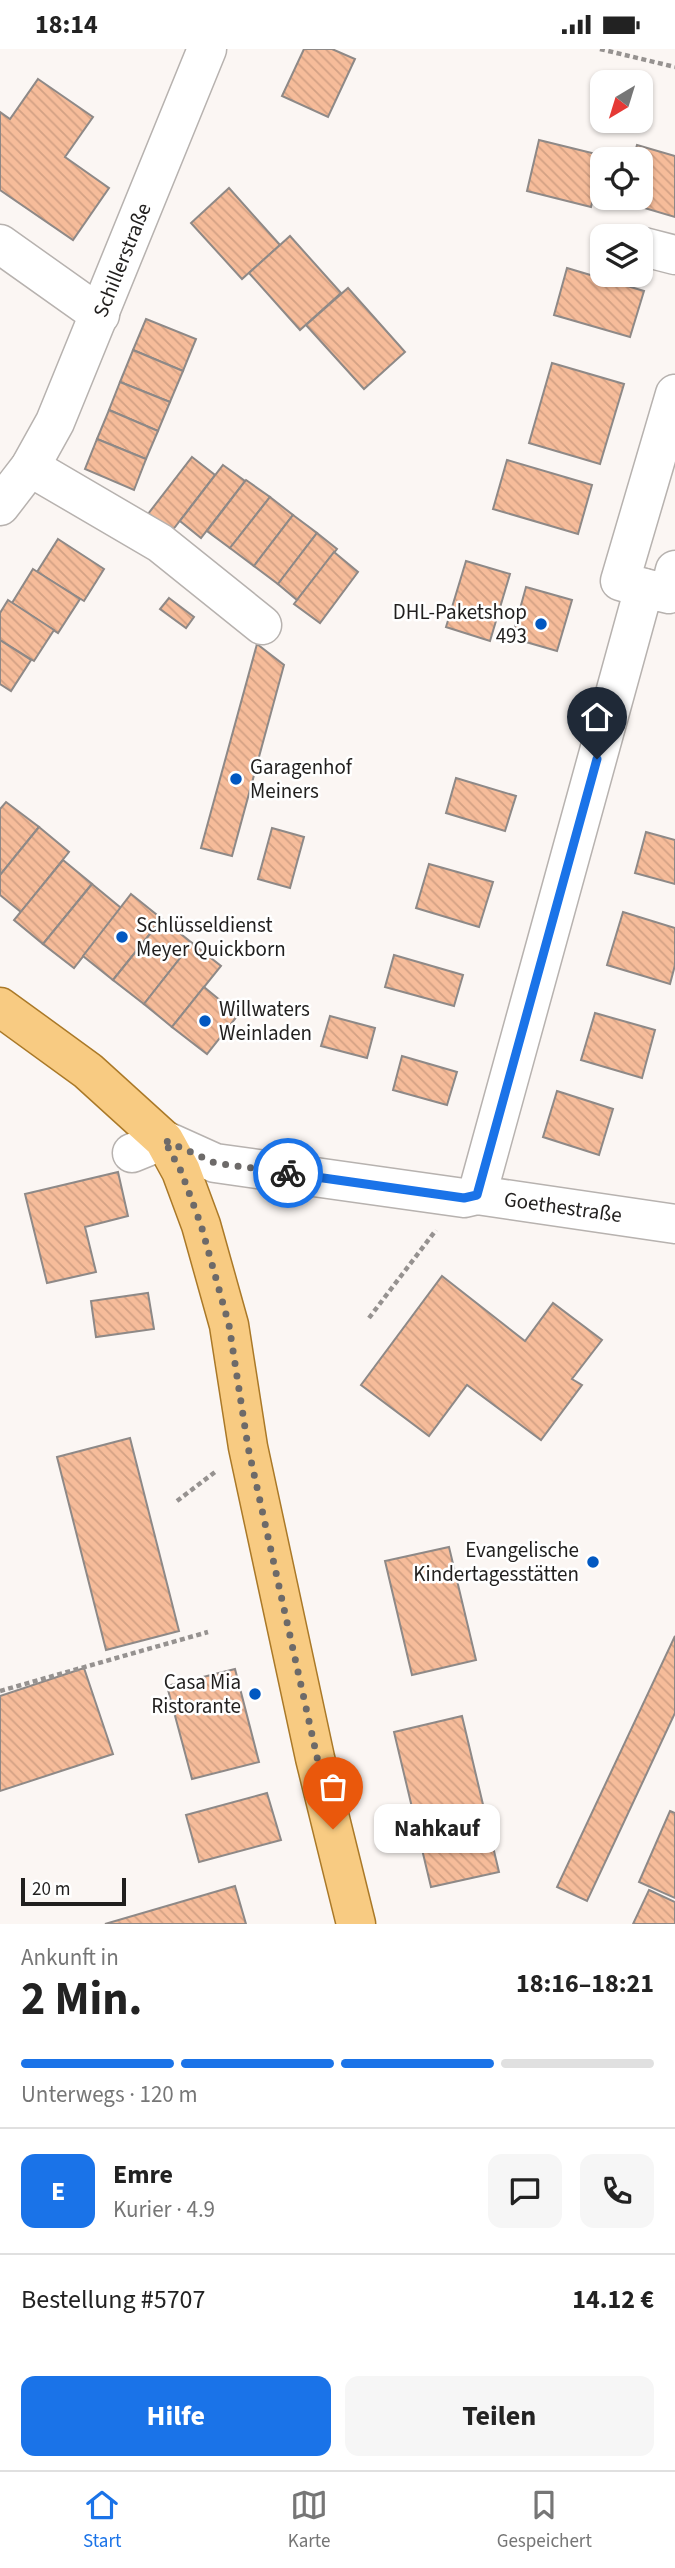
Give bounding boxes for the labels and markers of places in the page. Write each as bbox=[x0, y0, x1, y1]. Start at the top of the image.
place label: DHL-Paketshop 493 bbox=[393, 597, 527, 651]
marker: DHL-Paketshop 493 bbox=[533, 616, 549, 632]
pin bbox=[567, 687, 627, 759]
place label: Garagenhof Meiners bbox=[250, 752, 353, 806]
marker: Garagenhof Meiners bbox=[228, 771, 244, 787]
place label: Schlüsseldienst Meyer Quickborn bbox=[136, 910, 286, 964]
marker: Schlüsseldienst Meyer Quickborn bbox=[114, 929, 130, 945]
place label: Willwaters Weinladen bbox=[219, 994, 312, 1048]
marker: Willwaters Weinladen bbox=[197, 1013, 213, 1029]
place label: Evangelische Kindertagesstätten bbox=[413, 1535, 579, 1589]
marker: Evangelische Kindertagesstätten bbox=[585, 1554, 601, 1570]
place label: Casa Mia Ristorante bbox=[151, 1667, 241, 1721]
marker: Casa Mia Ristorante bbox=[247, 1686, 263, 1702]
pin bbox=[303, 1757, 363, 1829]
callout: Nahkauf bbox=[375, 1805, 501, 1853]

